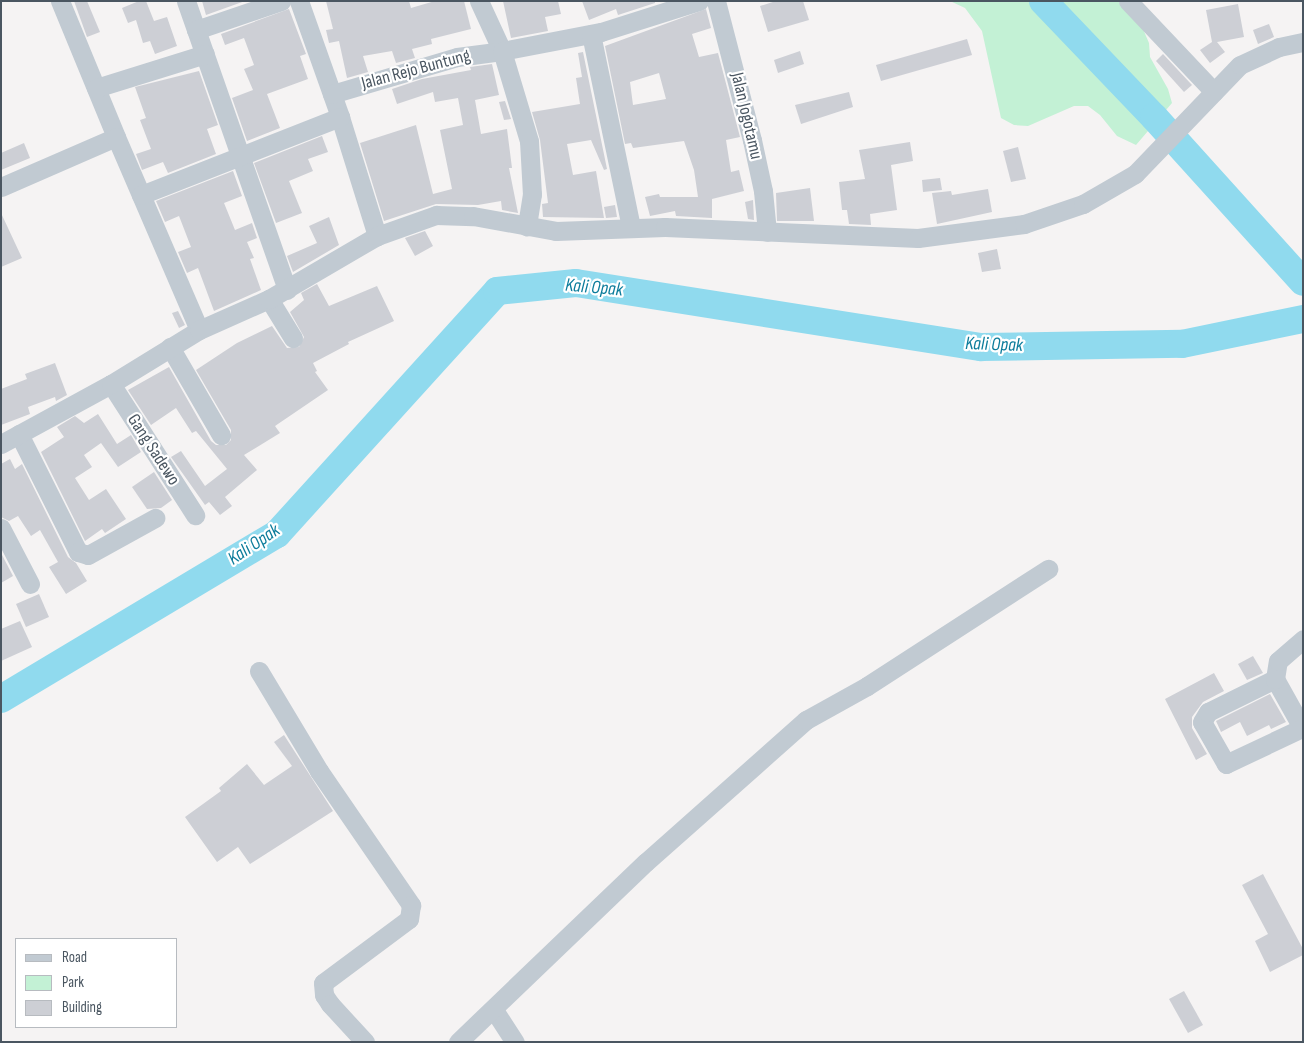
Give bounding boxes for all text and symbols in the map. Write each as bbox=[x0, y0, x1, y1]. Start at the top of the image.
street label: Jalan Rejo Buntung bbox=[359, 45, 473, 95]
street label: Jalan Jogotamu bbox=[726, 70, 766, 162]
water label: Kali Opak bbox=[564, 274, 624, 302]
water label: Kali Opak bbox=[965, 333, 1023, 357]
street label: Gang Sadewo bbox=[122, 410, 184, 490]
water label: Kali Opak bbox=[224, 519, 284, 571]
legend bbox=[15, 938, 178, 1028]
text: Road bbox=[62, 948, 87, 967]
text: Park bbox=[62, 973, 84, 992]
text: Building bbox=[62, 998, 102, 1017]

